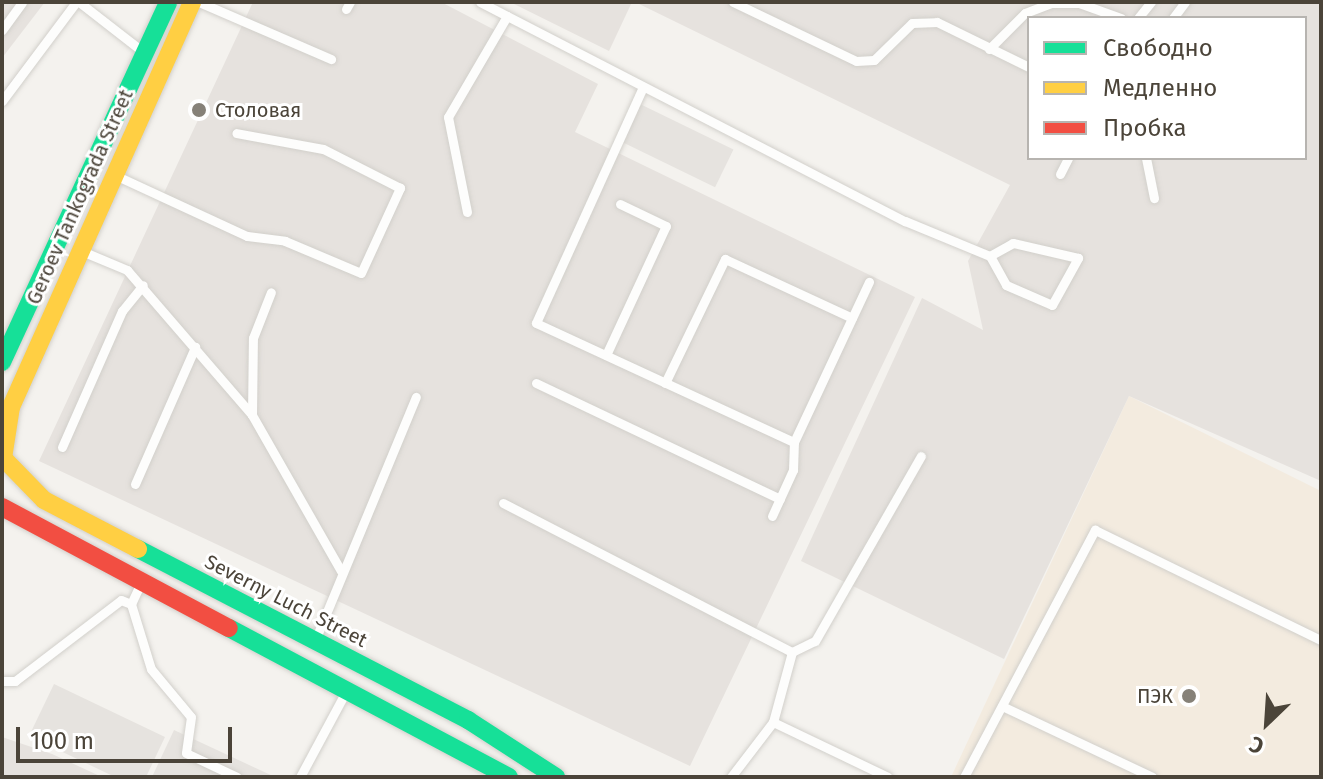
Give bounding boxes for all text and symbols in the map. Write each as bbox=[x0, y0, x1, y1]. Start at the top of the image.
legend bbox=[1027, 16, 1307, 160]
text: Свободно bbox=[1103, 34, 1213, 62]
text: Медленно bbox=[1103, 74, 1217, 102]
street label: Geroev Tankograda Street bbox=[22, 86, 138, 308]
place label: Столовая bbox=[215, 98, 301, 122]
marker: Столовая bbox=[190, 101, 208, 119]
text: Пробка bbox=[1103, 114, 1187, 142]
street label: Severny Luch Street bbox=[201, 550, 371, 652]
north arrow bbox=[1227, 683, 1307, 763]
place label: ПЭК bbox=[1137, 684, 1173, 708]
marker: ПЭК bbox=[1180, 687, 1198, 705]
scale bar bbox=[20, 711, 236, 761]
text: 100 m bbox=[30, 727, 94, 755]
text: С bbox=[1245, 730, 1268, 760]

